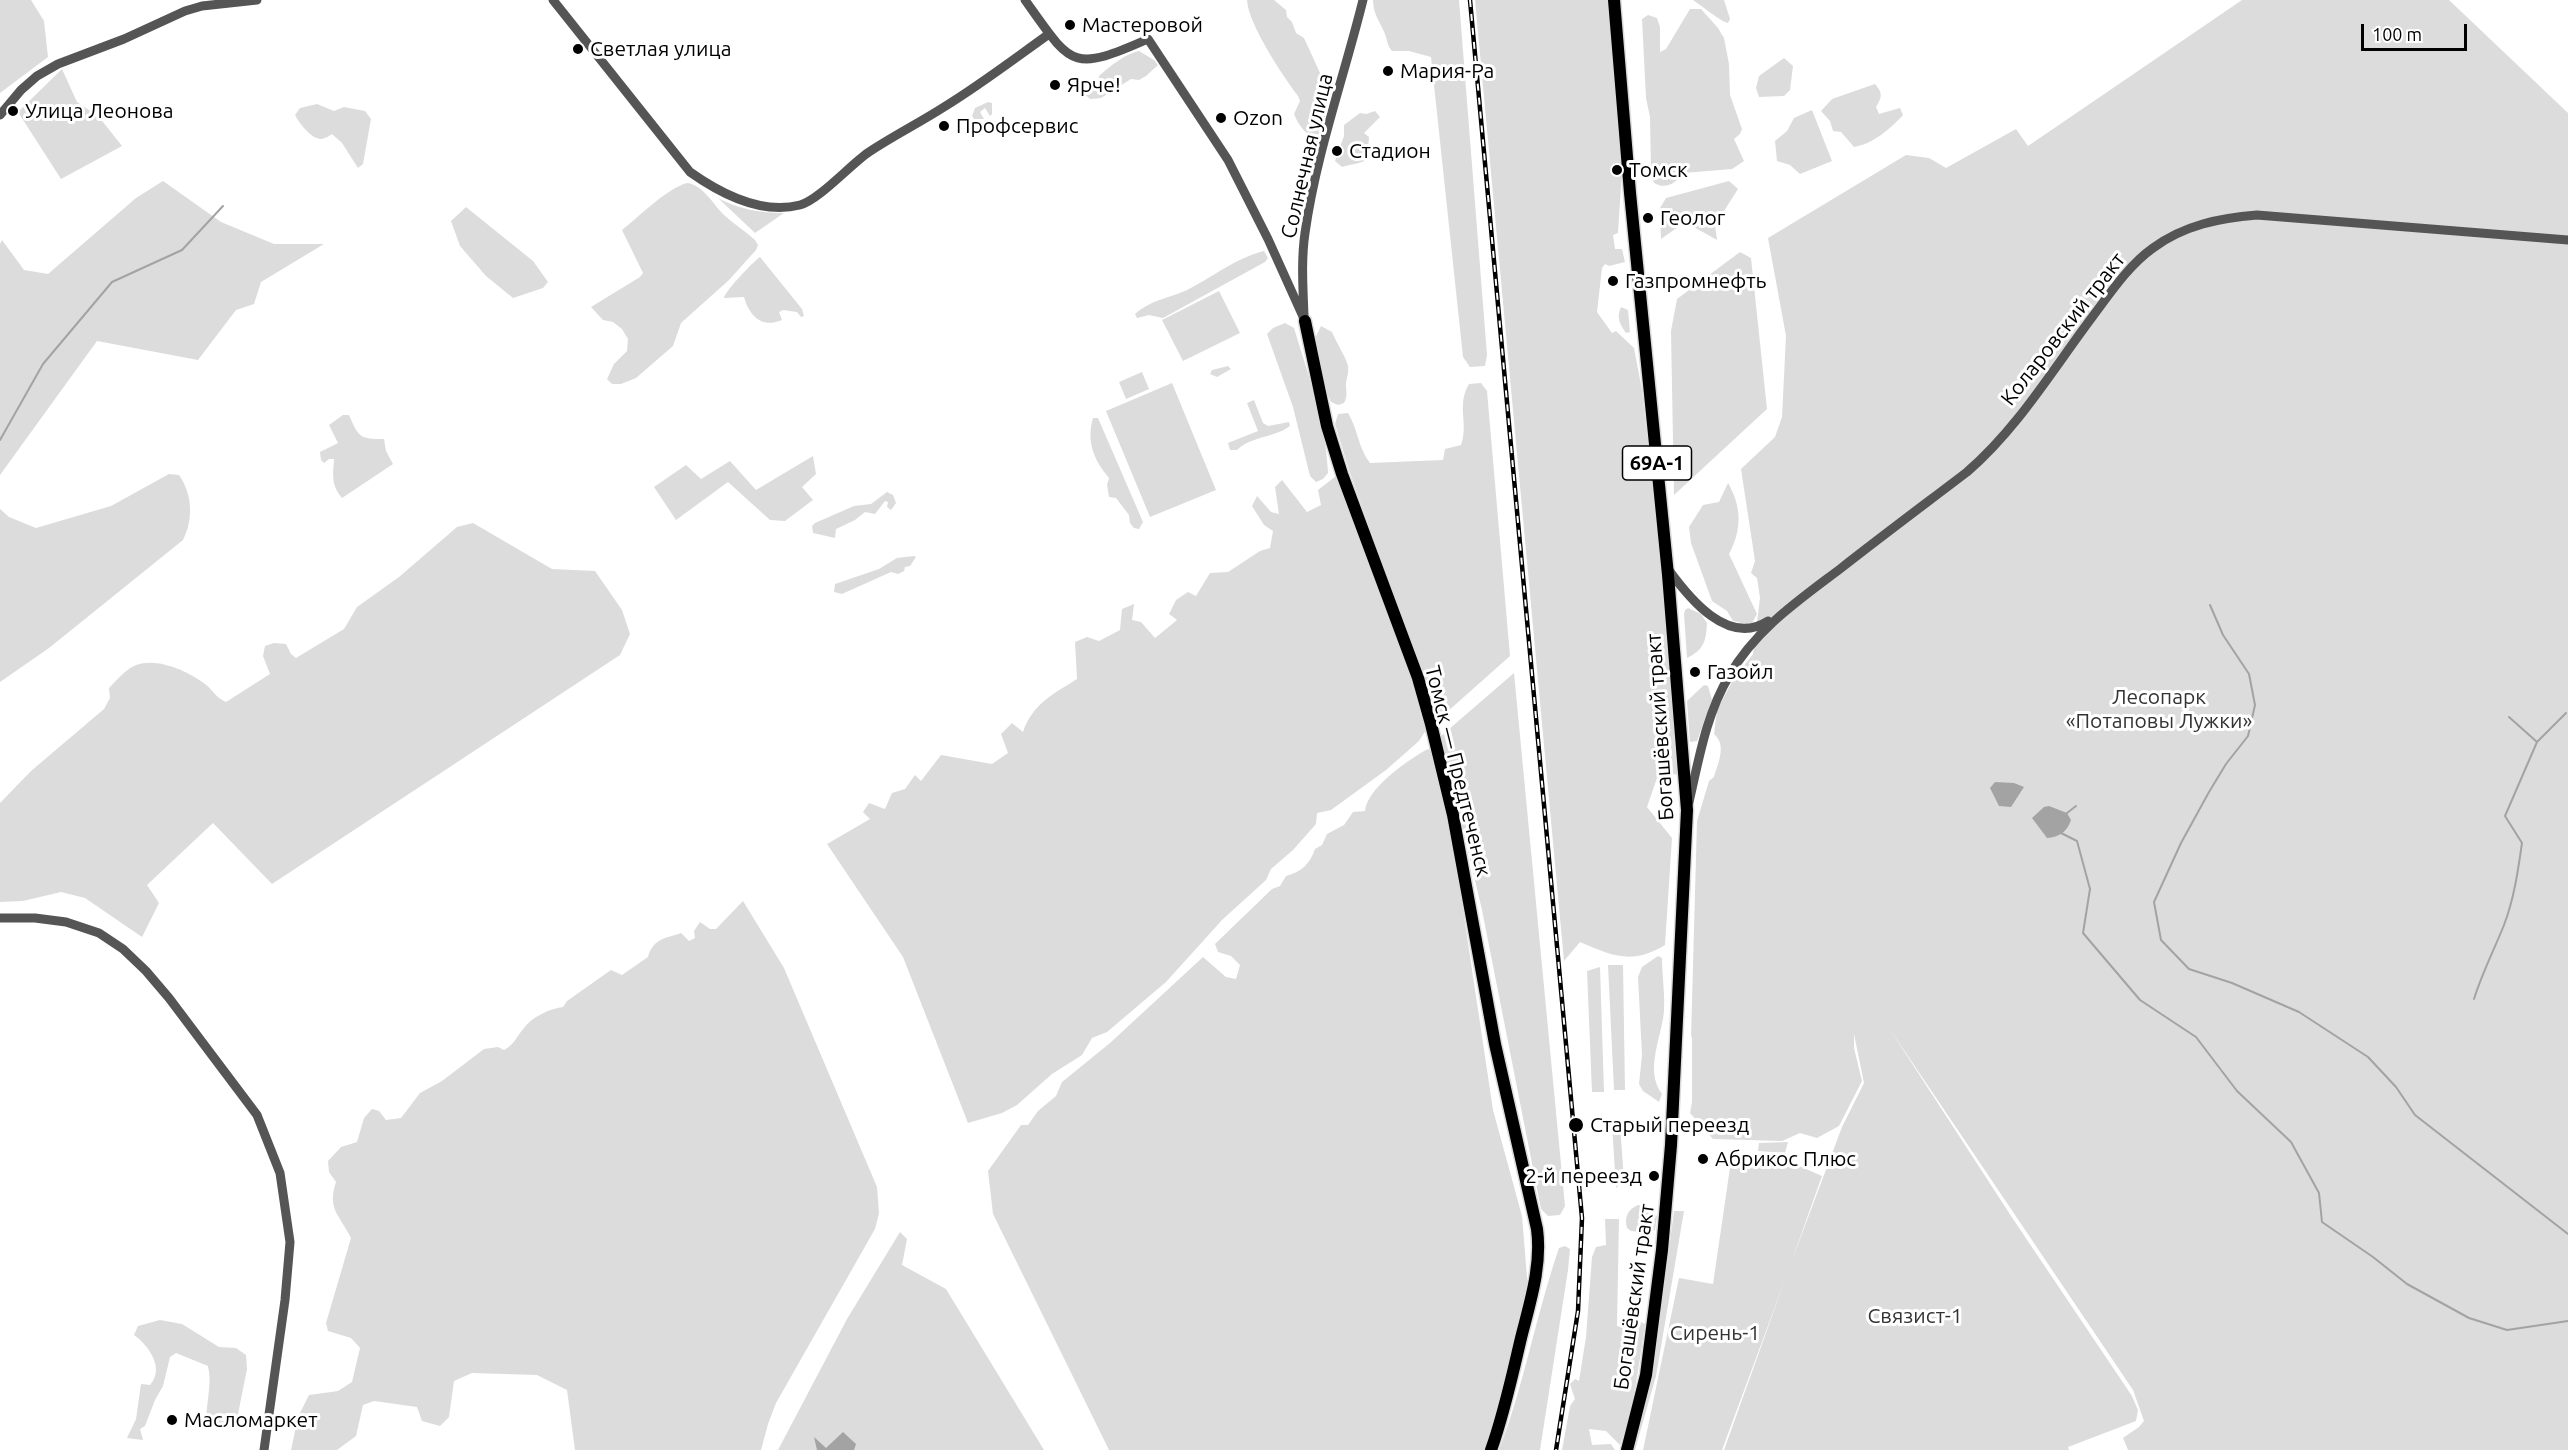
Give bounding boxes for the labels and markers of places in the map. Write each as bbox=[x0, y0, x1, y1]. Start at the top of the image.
place label: Мастеровой bbox=[1082, 12, 1203, 38]
marker: Мастеровой bbox=[1063, 18, 1077, 32]
place label: Светлая улица bbox=[590, 36, 731, 62]
marker: Светлая улица bbox=[571, 42, 585, 56]
place label: Мария-Ра bbox=[1400, 58, 1494, 84]
marker: Мария-Ра bbox=[1381, 64, 1395, 78]
place label: Ярче! bbox=[1067, 72, 1121, 98]
marker: Ярче! bbox=[1048, 78, 1062, 92]
place label: Улица Леонова bbox=[25, 98, 174, 124]
marker: Улица Леонова bbox=[6, 104, 20, 118]
place label: Ozon bbox=[1233, 105, 1283, 131]
marker: Ozon bbox=[1214, 111, 1228, 125]
place label: Профсервис bbox=[956, 113, 1078, 139]
marker: Профсервис bbox=[937, 119, 951, 133]
place label: Стадион bbox=[1349, 138, 1431, 164]
marker: Стадион bbox=[1330, 144, 1344, 158]
place label: Томск bbox=[1629, 157, 1688, 183]
marker: Томск bbox=[1610, 163, 1624, 177]
place label: Геолог bbox=[1660, 205, 1725, 231]
marker: Геолог bbox=[1641, 211, 1655, 225]
place label: Газпромнефть bbox=[1625, 268, 1766, 294]
marker: Газпромнефть bbox=[1606, 274, 1620, 288]
place label: Газойл bbox=[1707, 659, 1773, 685]
marker: Газойл bbox=[1688, 665, 1702, 679]
place label: Старый переезд bbox=[1590, 1112, 1749, 1138]
marker: Старый переезд bbox=[1567, 1116, 1585, 1134]
place label: Абрикос Плюс bbox=[1715, 1146, 1856, 1172]
marker: Абрикос Плюс bbox=[1696, 1152, 1710, 1166]
place label: 2-й переезд bbox=[1525, 1163, 1642, 1189]
marker: 2-й переезд bbox=[1647, 1169, 1661, 1183]
place label: Масломаркет bbox=[184, 1407, 317, 1433]
marker: Масломаркет bbox=[165, 1413, 179, 1427]

